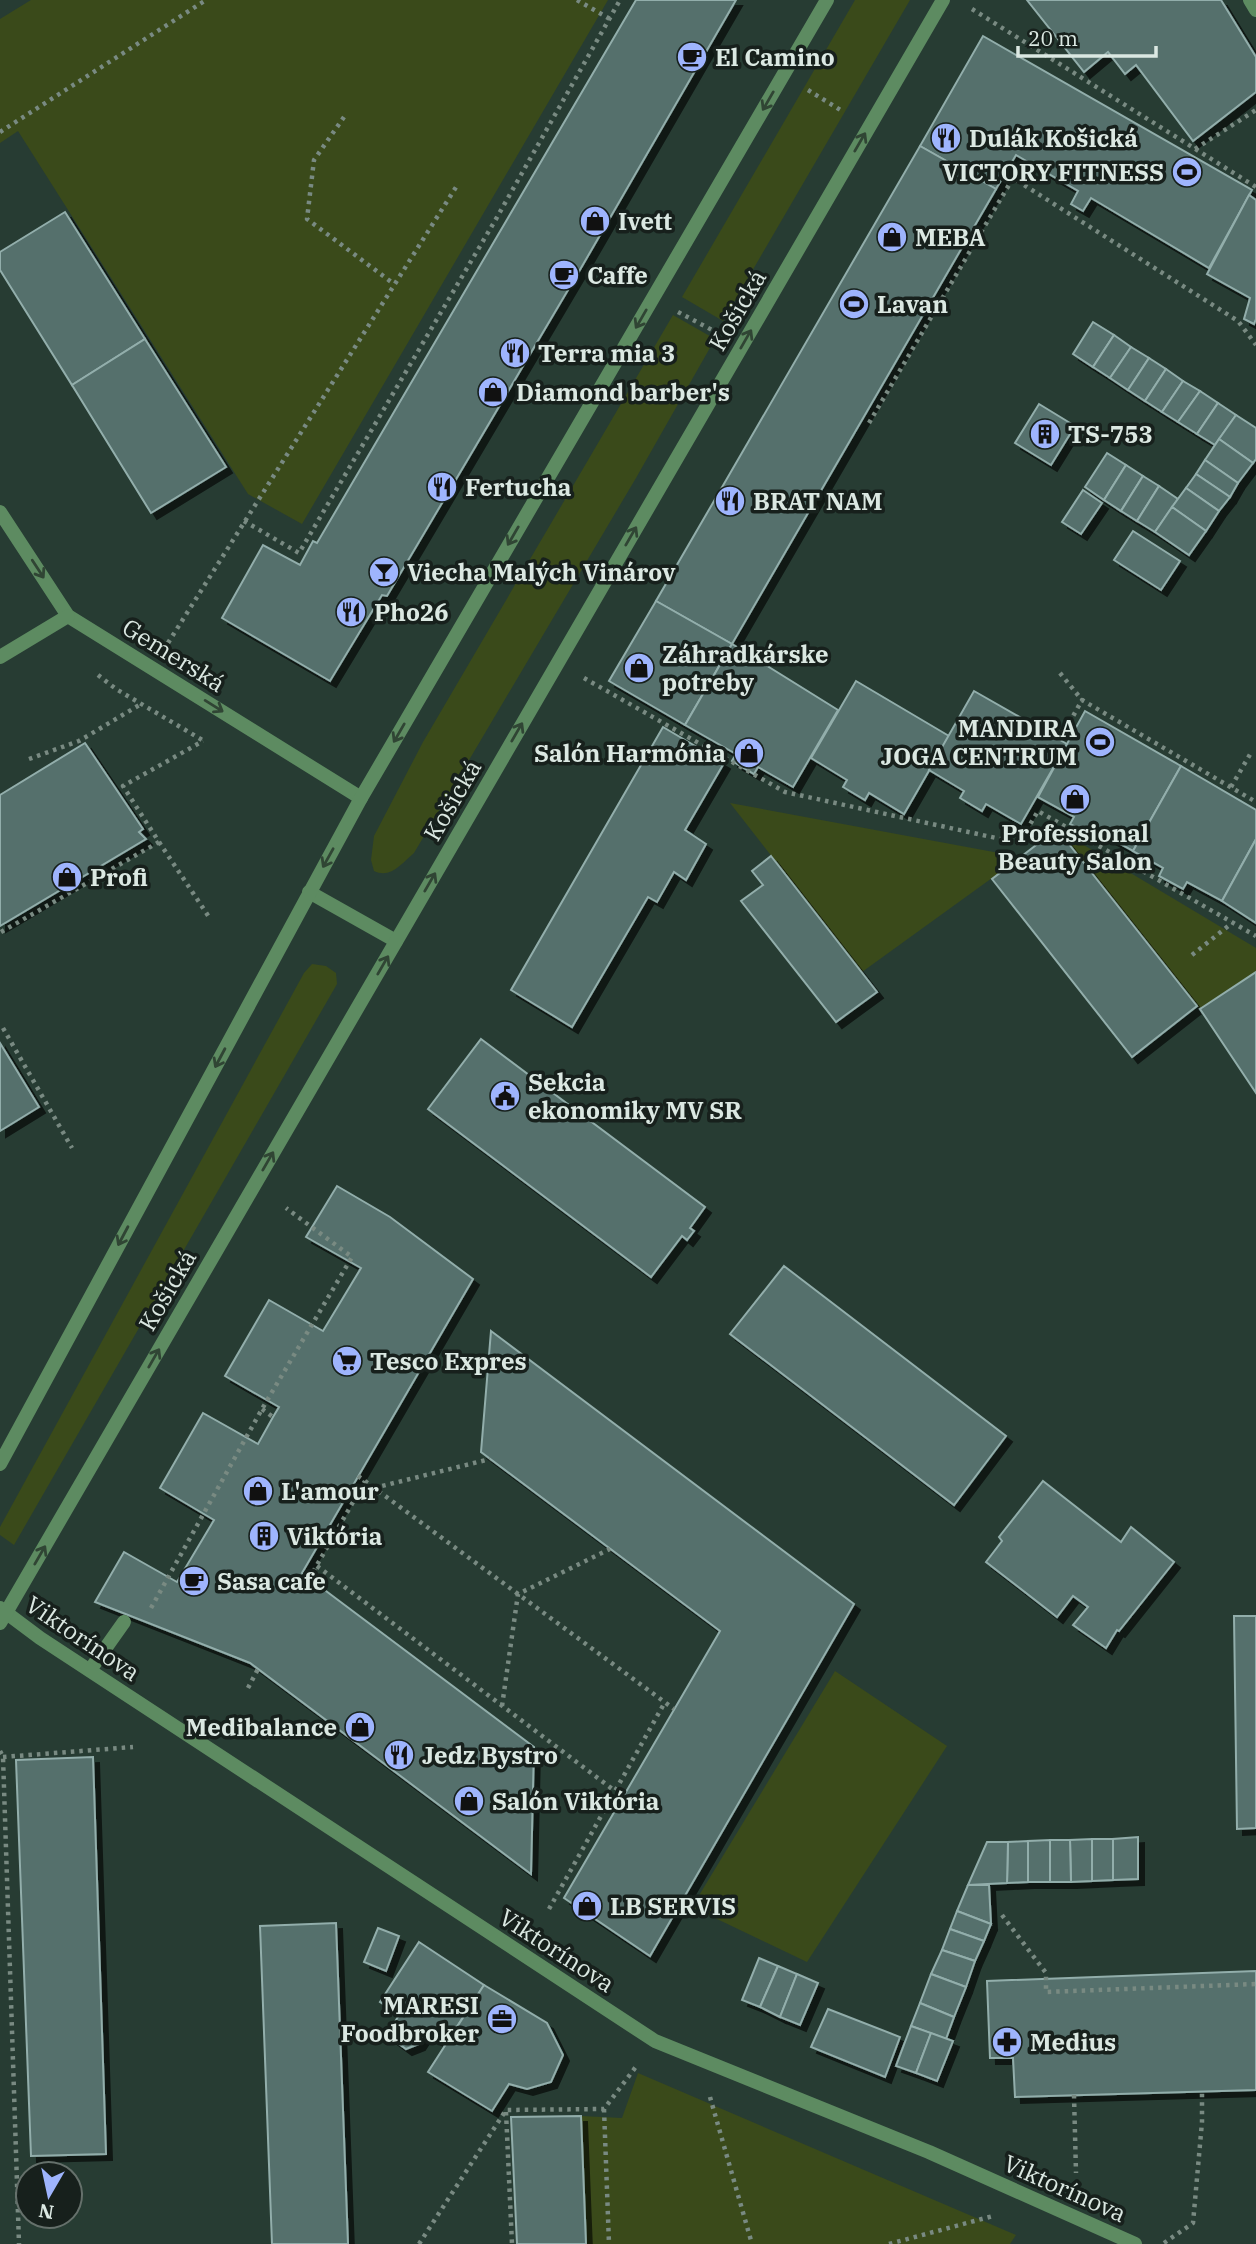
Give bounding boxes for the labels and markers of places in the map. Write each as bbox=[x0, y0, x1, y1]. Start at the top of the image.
cafe icon: El Camino bbox=[675, 40, 709, 74]
place label: El Camino bbox=[715, 41, 835, 73]
restaurant icon: Dulák Košická bbox=[929, 121, 963, 155]
place label: Dulák Košická bbox=[969, 122, 1138, 154]
sports icon: VICTORY FITNESS bbox=[1170, 155, 1204, 189]
place label: VICTORY FITNESS bbox=[942, 156, 1164, 188]
shop icon: Ivett bbox=[578, 204, 612, 238]
place label: Ivett bbox=[618, 205, 672, 237]
shop icon: MEBA bbox=[875, 220, 909, 254]
place label: MEBA bbox=[915, 221, 986, 253]
cafe icon: Caffe bbox=[547, 258, 581, 292]
place label: Caffe bbox=[587, 259, 648, 291]
sports icon: Lavan bbox=[837, 287, 871, 321]
place label: Lavan bbox=[877, 288, 948, 320]
restaurant icon: Terra mia 3 bbox=[498, 336, 532, 370]
place label: Terra mia 3 bbox=[538, 337, 676, 369]
shop icon: Diamond barber's bbox=[476, 375, 510, 409]
place label: Diamond barber's bbox=[516, 376, 730, 408]
building icon: TS-753 bbox=[1028, 417, 1062, 451]
place label: TS-753 bbox=[1068, 418, 1153, 450]
restaurant icon: Fertucha bbox=[425, 470, 459, 504]
place label: Fertucha bbox=[465, 471, 572, 503]
restaurant icon: BRAT NAM bbox=[713, 484, 747, 518]
place label: BRAT NAM bbox=[753, 485, 883, 517]
bar icon: Viecha Malých Vinárov bbox=[367, 555, 401, 589]
place label: Viecha Malých Vinárov bbox=[407, 556, 676, 588]
restaurant icon: Pho26 bbox=[334, 595, 368, 629]
place label: Pho26 bbox=[374, 596, 449, 628]
place label: Záhradkárske potreby bbox=[662, 638, 829, 698]
shop icon: Záhradkárske potreby bbox=[622, 651, 656, 685]
place label: MANDIRA JOGA CENTRUM bbox=[881, 712, 1077, 772]
sports icon: MANDIRA JOGA CENTRUM bbox=[1083, 725, 1117, 759]
shop icon: Salón Harmónia bbox=[732, 736, 766, 770]
place label: Salón Harmónia bbox=[534, 737, 726, 769]
shop icon: Professional Beauty Salon bbox=[1058, 782, 1092, 816]
place label: Professional Beauty Salon bbox=[998, 817, 1152, 877]
shop icon: Profi bbox=[50, 860, 84, 894]
place label: Profi bbox=[90, 861, 148, 893]
place label: Sekcia ekonomiky MV SR bbox=[528, 1066, 742, 1126]
public building icon: Sekcia ekonomiky MV SR bbox=[488, 1079, 522, 1113]
supermarket icon: Tesco Expres bbox=[330, 1344, 364, 1378]
place label: Tesco Expres bbox=[370, 1345, 527, 1377]
shop icon: L'amour bbox=[241, 1474, 275, 1508]
place label: L'amour bbox=[281, 1475, 379, 1507]
building icon: Viktória bbox=[247, 1519, 281, 1553]
place label: Viktória bbox=[287, 1520, 383, 1552]
cafe icon: Sasa cafe bbox=[177, 1564, 211, 1598]
place label: Sasa cafe bbox=[217, 1565, 326, 1597]
shop icon: Medibalance bbox=[343, 1710, 377, 1744]
place label: Medibalance bbox=[186, 1711, 337, 1743]
restaurant icon: Jedz Bystro bbox=[382, 1738, 416, 1772]
place label: Jedz Bystro bbox=[422, 1739, 558, 1771]
shop icon: Salón Viktória bbox=[452, 1784, 486, 1818]
place label: Salón Viktória bbox=[492, 1785, 660, 1817]
shop icon: LB SERVIS bbox=[570, 1889, 604, 1923]
place label: LB SERVIS bbox=[610, 1890, 736, 1922]
place label: MARESI Foodbroker bbox=[341, 1989, 479, 2049]
office icon: MARESI Foodbroker bbox=[485, 2002, 519, 2036]
pharmacy icon: Medius bbox=[990, 2025, 1024, 2059]
place label: Medius bbox=[1030, 2026, 1116, 2058]

